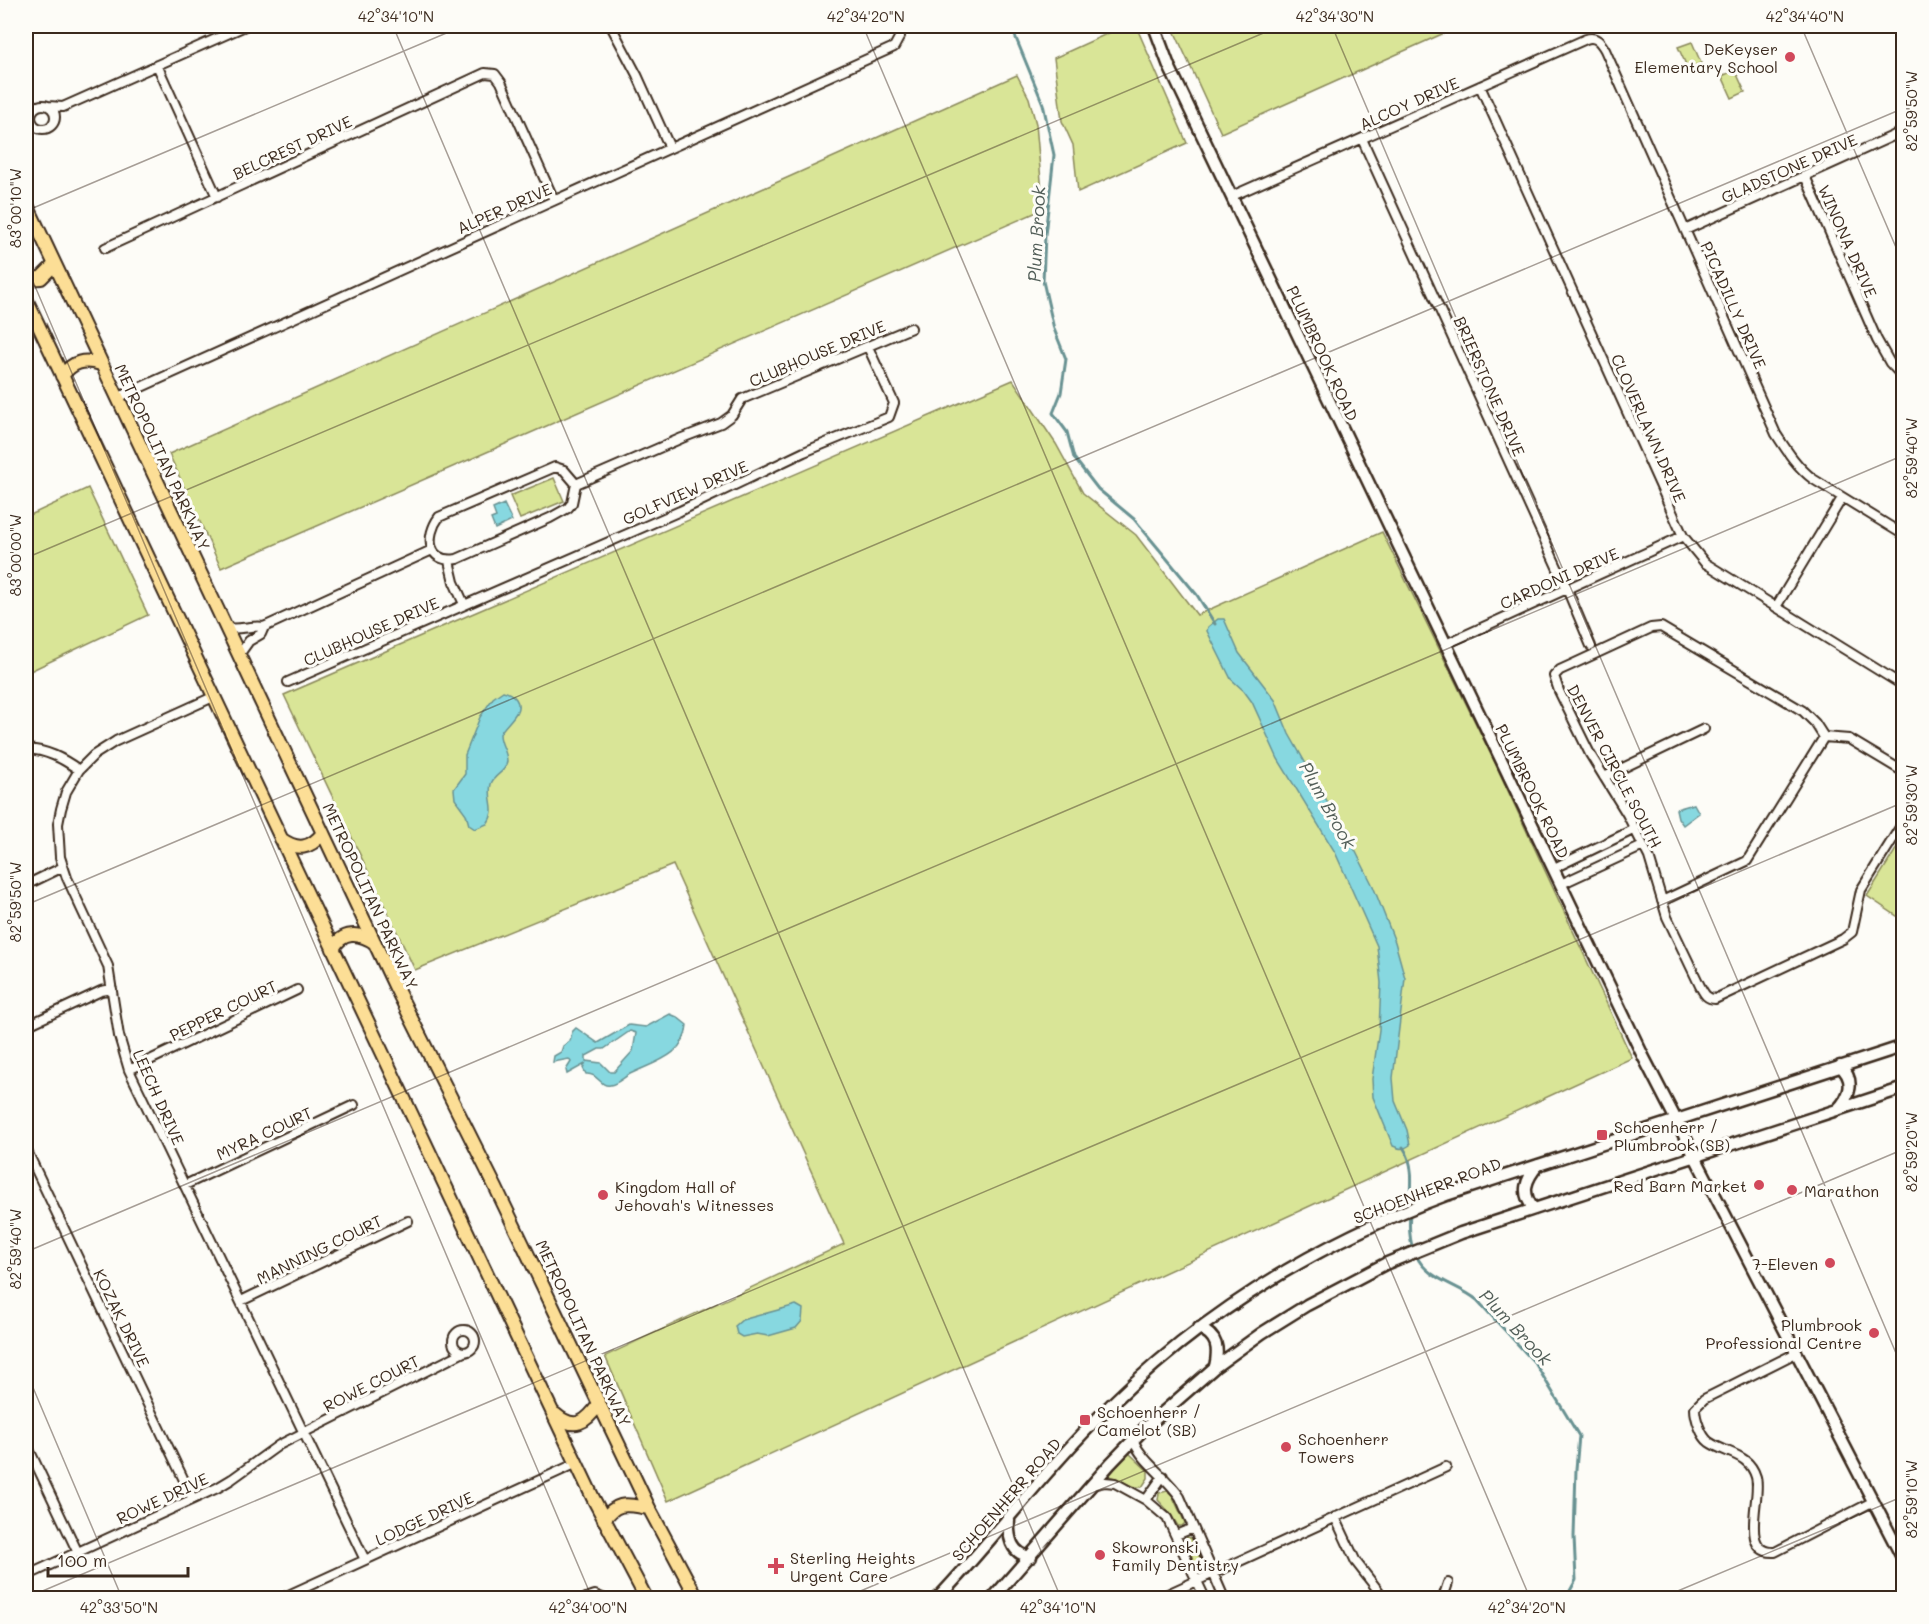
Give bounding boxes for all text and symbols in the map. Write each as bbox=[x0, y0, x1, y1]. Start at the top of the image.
text: 42°34'10"N bbox=[358, 6, 434, 26]
text: 42°34'20"N bbox=[827, 6, 905, 26]
text: 42°34'30"N bbox=[1296, 6, 1374, 26]
text: 42°34'40"N bbox=[1766, 6, 1844, 26]
place label: DeKeyser Elementary School bbox=[1634, 38, 1778, 77]
marker: DeKeyser Elementary School bbox=[1783, 50, 1797, 64]
text: 82°59'50"W bbox=[1901, 71, 1921, 151]
street label: ALCOY DRIVE bbox=[1356, 72, 1462, 134]
street label: BELCREST DRIVE bbox=[229, 110, 355, 184]
street label: GLADSTONE DRIVE bbox=[1718, 129, 1860, 207]
text: 83°00'10"W bbox=[5, 168, 25, 248]
street label: ALPER DRIVE bbox=[453, 178, 555, 238]
street label: WINONA DRIVE bbox=[1814, 181, 1882, 301]
water label: Plum Brook bbox=[1021, 185, 1051, 283]
street label: PICADILLY DRIVE bbox=[1696, 238, 1772, 372]
street label: PLUMBROOK ROAD bbox=[1282, 282, 1364, 424]
street label: BRIERSTONE DRIVE bbox=[1450, 313, 1530, 459]
street label: CLUBHOUSE DRIVE bbox=[746, 315, 888, 391]
street label: CLOVERLAWN DRIVE bbox=[1607, 350, 1691, 506]
street label: METROPOLITAN PARKWAY bbox=[110, 360, 216, 554]
text: 82°59'40"W bbox=[1901, 418, 1921, 498]
street label: GOLFVIEW DRIVE bbox=[619, 455, 751, 529]
text: 83°00'00"W bbox=[5, 514, 25, 596]
street label: CARDONI DRIVE bbox=[1496, 542, 1622, 614]
street label: CLUBHOUSE DRIVE bbox=[300, 592, 442, 670]
street label: DENVER CIRCLE SOUTH bbox=[1563, 681, 1667, 851]
street label: PLUMBROOK ROAD bbox=[1491, 720, 1575, 862]
water label: Plum Brook bbox=[1294, 757, 1362, 853]
text: 82°59'30"W bbox=[1901, 765, 1921, 845]
street label: METROPOLITAN PARKWAY bbox=[318, 799, 424, 993]
text: 82°59'50"W bbox=[5, 862, 25, 942]
street label: PEPPER COURT bbox=[166, 975, 280, 1045]
street label: LEECH DRIVE bbox=[129, 1046, 189, 1148]
street label: MYRA COURT bbox=[213, 1102, 315, 1164]
text: 82°59'20"W bbox=[1901, 1112, 1921, 1192]
place label: Schoenherr / Plumbrook (SB) bbox=[1614, 1116, 1730, 1155]
marker: Schoenherr / Plumbrook (SB) bbox=[1595, 1128, 1609, 1142]
street label: SCHOENHERR ROAD bbox=[1350, 1152, 1504, 1228]
place label: Red Barn Market bbox=[1613, 1175, 1747, 1196]
place label: Kingdom Hall of Jehovah's Witnesses bbox=[615, 1176, 774, 1215]
marker: Red Barn Market bbox=[1752, 1178, 1766, 1192]
place label: Marathon bbox=[1804, 1180, 1879, 1201]
marker: Marathon bbox=[1785, 1183, 1799, 1197]
marker: Kingdom Hall of Jehovah's Witnesses bbox=[596, 1188, 610, 1202]
text: 82°59'40"W bbox=[5, 1209, 25, 1289]
street label: MANNING COURT bbox=[253, 1209, 385, 1289]
street label: METROPOLITAN PARKWAY bbox=[531, 1236, 637, 1430]
place label: 7-Eleven bbox=[1752, 1253, 1818, 1274]
marker: 7-Eleven bbox=[1823, 1256, 1837, 1270]
street label: KOZAK DRIVE bbox=[89, 1265, 155, 1371]
water label: Plum Brook bbox=[1474, 1283, 1558, 1371]
place label: Plumbrook Professional Centre bbox=[1706, 1314, 1862, 1353]
marker: Plumbrook Professional Centre bbox=[1867, 1326, 1881, 1340]
street label: ROWE COURT bbox=[319, 1350, 423, 1416]
place label: Schoenherr / Camelot (SB) bbox=[1097, 1401, 1201, 1440]
marker: Schoenherr / Camelot (SB) bbox=[1078, 1413, 1092, 1427]
place label: Schoenherr Towers bbox=[1298, 1428, 1389, 1467]
street label: SCHOENHERR ROAD bbox=[947, 1433, 1065, 1565]
marker: Schoenherr Towers bbox=[1279, 1440, 1293, 1454]
text: 82°59'10"W bbox=[1901, 1460, 1921, 1538]
street label: ROWE DRIVE bbox=[113, 1468, 211, 1528]
street label: LODGE DRIVE bbox=[372, 1486, 476, 1550]
place label: Skowronski Family Dentistry bbox=[1112, 1536, 1239, 1575]
scale bar bbox=[48, 1540, 188, 1578]
place label: Sterling Heights Urgent Care bbox=[790, 1547, 916, 1586]
text: 100 m bbox=[57, 1548, 107, 1572]
marker: Skowronski Family Dentistry bbox=[1093, 1548, 1107, 1562]
marker: Sterling Heights Urgent Care bbox=[767, 1557, 785, 1575]
text: 42°33'50"N bbox=[80, 1597, 158, 1617]
text: 42°34'00"N bbox=[549, 1597, 627, 1617]
text: 42°34'10"N bbox=[1020, 1597, 1096, 1617]
text: 42°34'20"N bbox=[1488, 1597, 1566, 1617]

